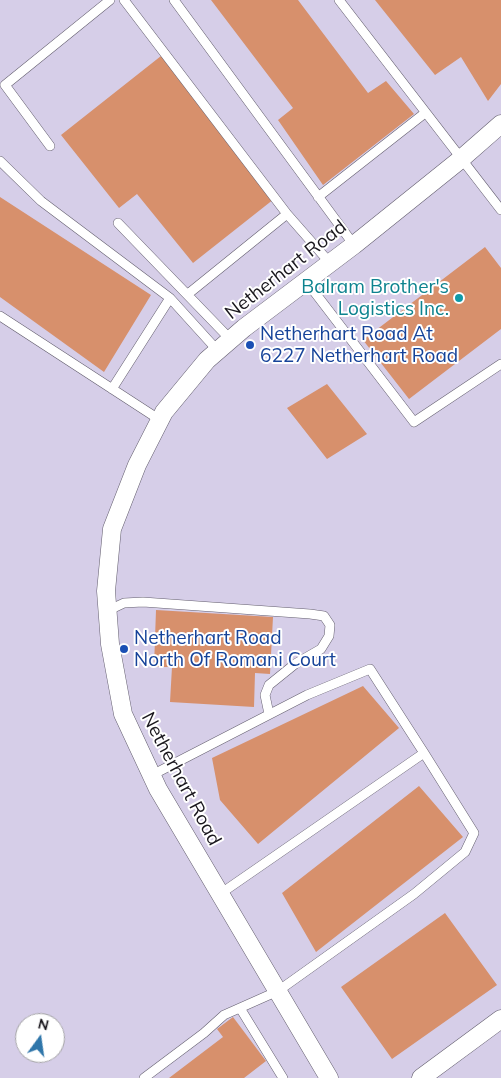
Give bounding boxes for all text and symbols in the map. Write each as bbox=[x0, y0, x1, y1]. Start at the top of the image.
street label: Netherhart Road bbox=[221, 216, 351, 324]
place label: Balram Brother's Logistics Inc. bbox=[301, 276, 449, 320]
marker: Balram Brother's Logistics Inc. bbox=[453, 292, 465, 304]
place label: Netherhart Road At 6227 Netherhart Road bbox=[260, 323, 458, 367]
marker: Netherhart Road At 6227 Netherhart Road bbox=[244, 339, 256, 351]
place label: Netherhart Road North Of Romani Court bbox=[134, 627, 336, 671]
marker: Netherhart Road North Of Romani Court bbox=[118, 643, 130, 655]
street label: Netherhart Road bbox=[136, 708, 226, 850]
north arrow bbox=[15, 1013, 65, 1063]
text: N bbox=[36, 1014, 51, 1034]

